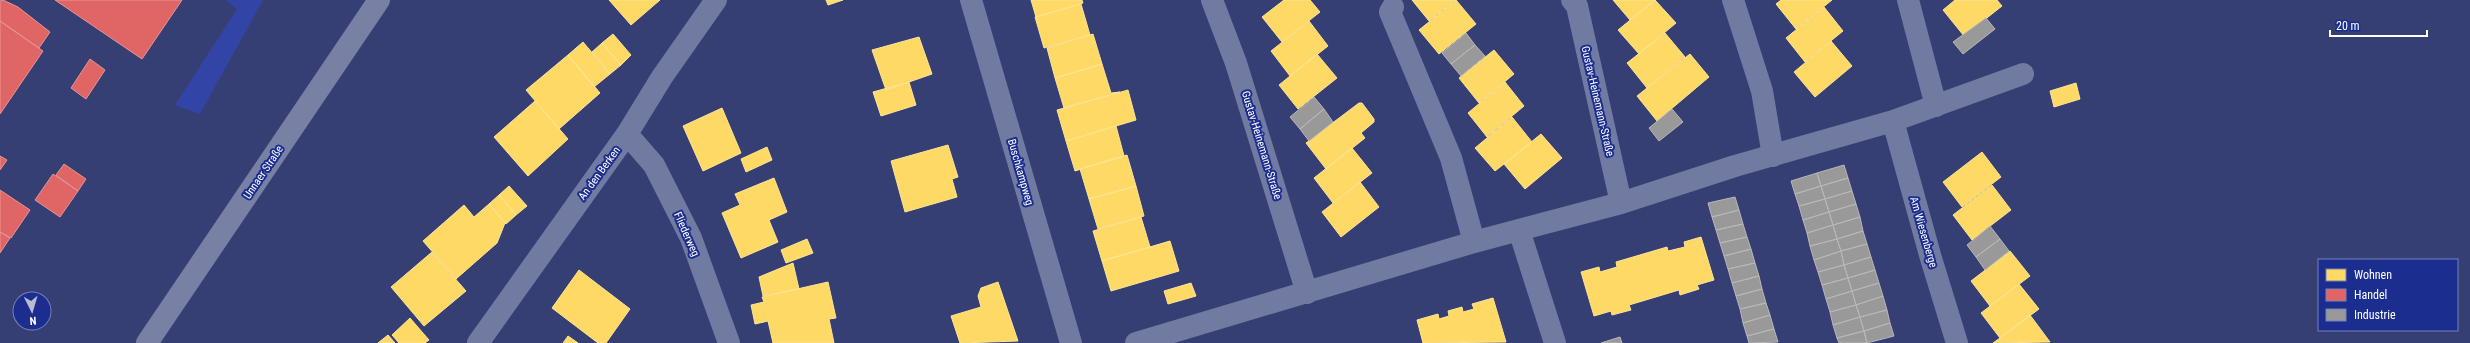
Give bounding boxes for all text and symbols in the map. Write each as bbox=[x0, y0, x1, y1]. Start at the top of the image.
scale bar bbox=[2330, 12, 2427, 38]
text: 20 m bbox=[2336, 19, 2360, 33]
street label: Gustav-Heinemann-Straße bbox=[1578, 45, 1617, 158]
street label: Gustav-Heinemann-Straße bbox=[1239, 89, 1284, 201]
street label: Buschkampweg bbox=[1005, 137, 1036, 207]
street label: Unnaer Straße bbox=[241, 143, 286, 201]
street label: An den Berken bbox=[576, 144, 623, 202]
street label: Am Wiesenberge bbox=[1907, 195, 1940, 269]
street label: Fliederweg bbox=[671, 210, 702, 258]
legend bbox=[2318, 259, 2458, 331]
text: Wohnen bbox=[2354, 268, 2392, 282]
text: Handel bbox=[2354, 288, 2387, 302]
north arrow bbox=[12, 291, 52, 331]
text: Industrie bbox=[2354, 308, 2396, 322]
text: N bbox=[29, 314, 37, 327]

